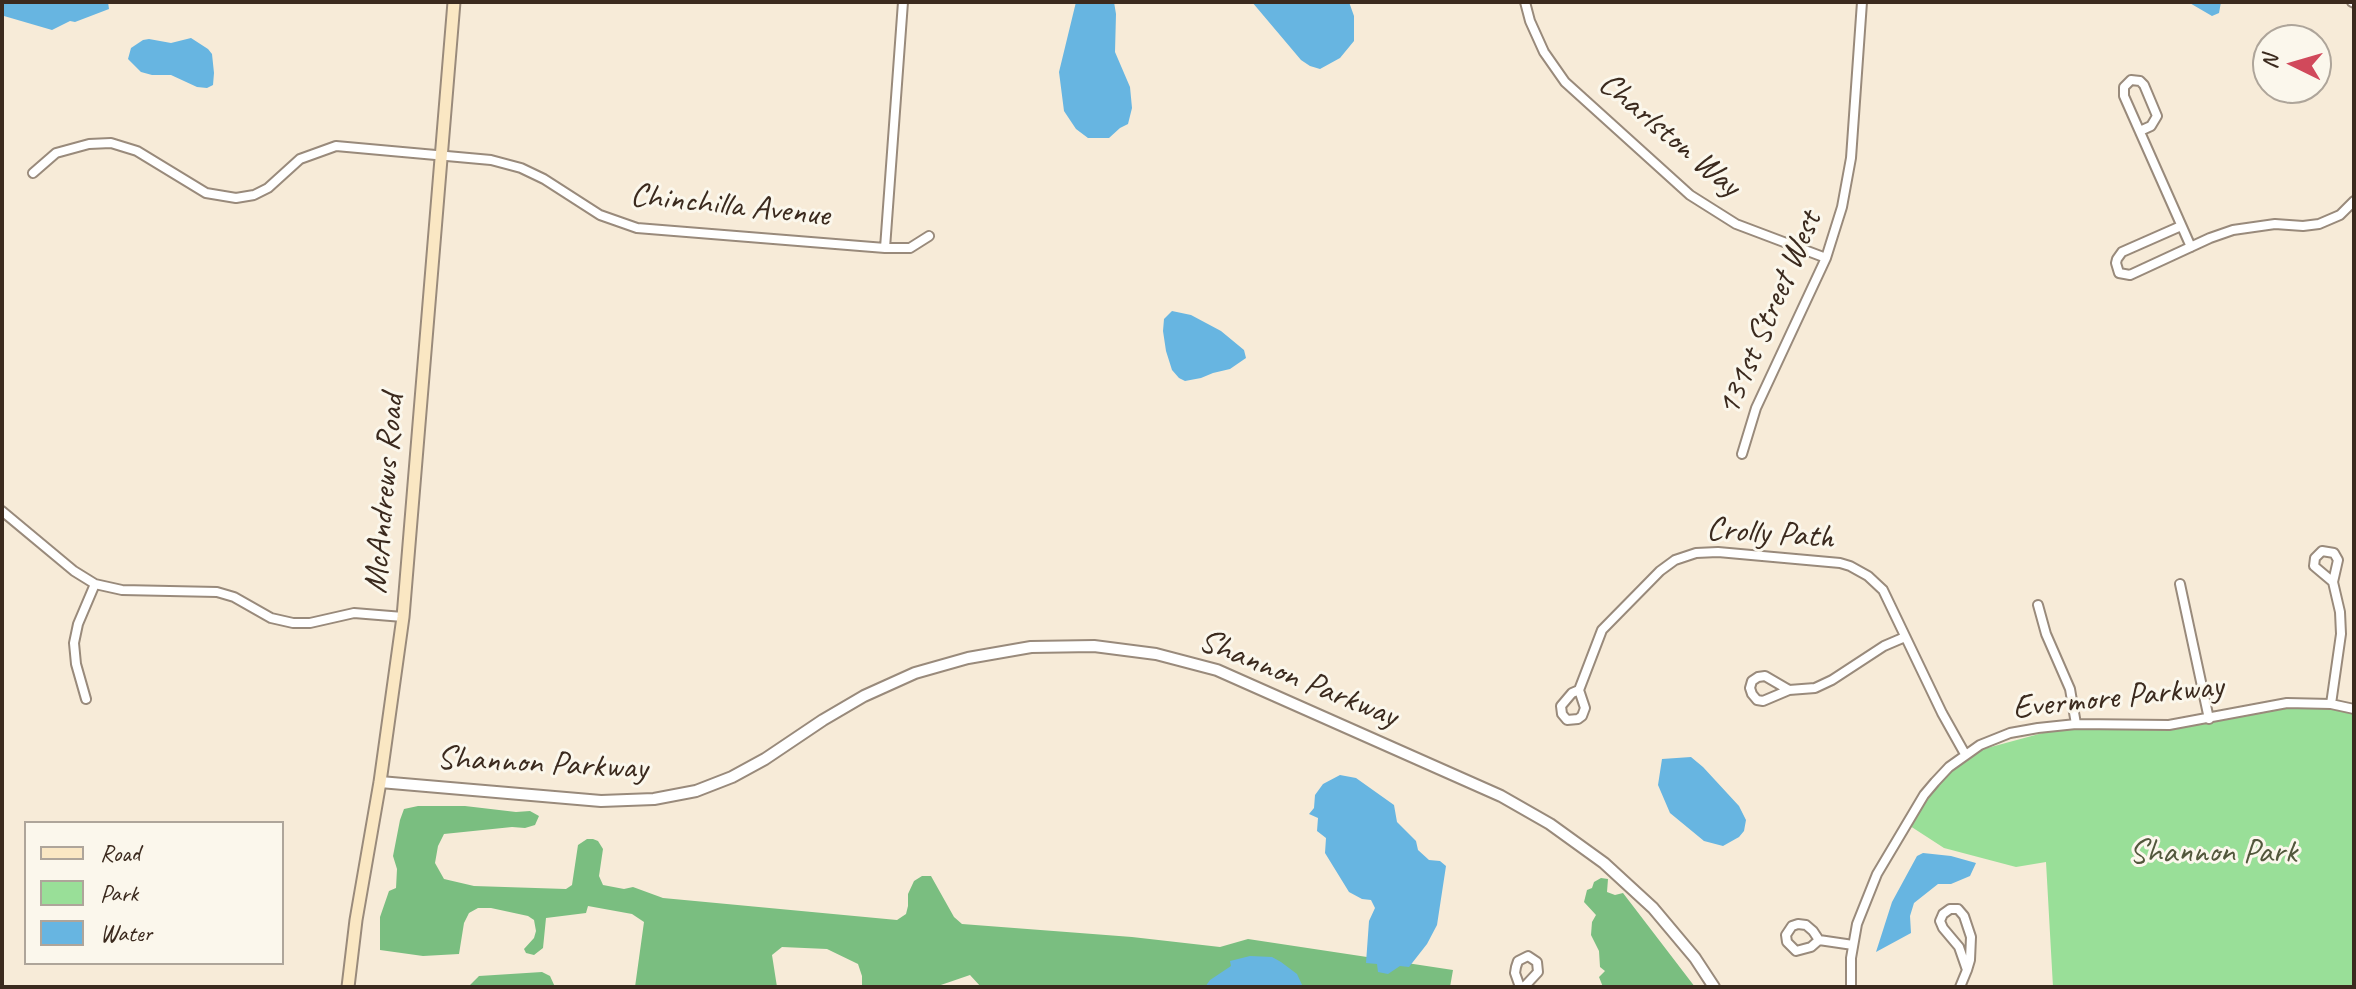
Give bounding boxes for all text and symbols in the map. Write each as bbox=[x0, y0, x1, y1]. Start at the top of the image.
north arrow bbox=[2252, 24, 2332, 104]
text: N bbox=[2256, 54, 2285, 70]
street label: Charlston Way bbox=[1590, 64, 1748, 206]
street label: Chinchilla Avenue bbox=[628, 175, 832, 237]
street label: 131st Street West bbox=[1709, 206, 1831, 422]
street label: McAndrews Road bbox=[356, 393, 414, 595]
street label: Crolly Path bbox=[1705, 509, 1835, 559]
street label: Shannon Parkway bbox=[1193, 621, 1403, 737]
street label: Evermore Parkway bbox=[2011, 667, 2225, 729]
street label: Shannon Parkway bbox=[436, 738, 648, 790]
legend bbox=[24, 821, 284, 965]
park label: Shannon Park bbox=[2129, 833, 2297, 873]
text: Road bbox=[100, 838, 140, 868]
text: Park bbox=[100, 878, 138, 908]
text: Water bbox=[100, 918, 152, 948]

